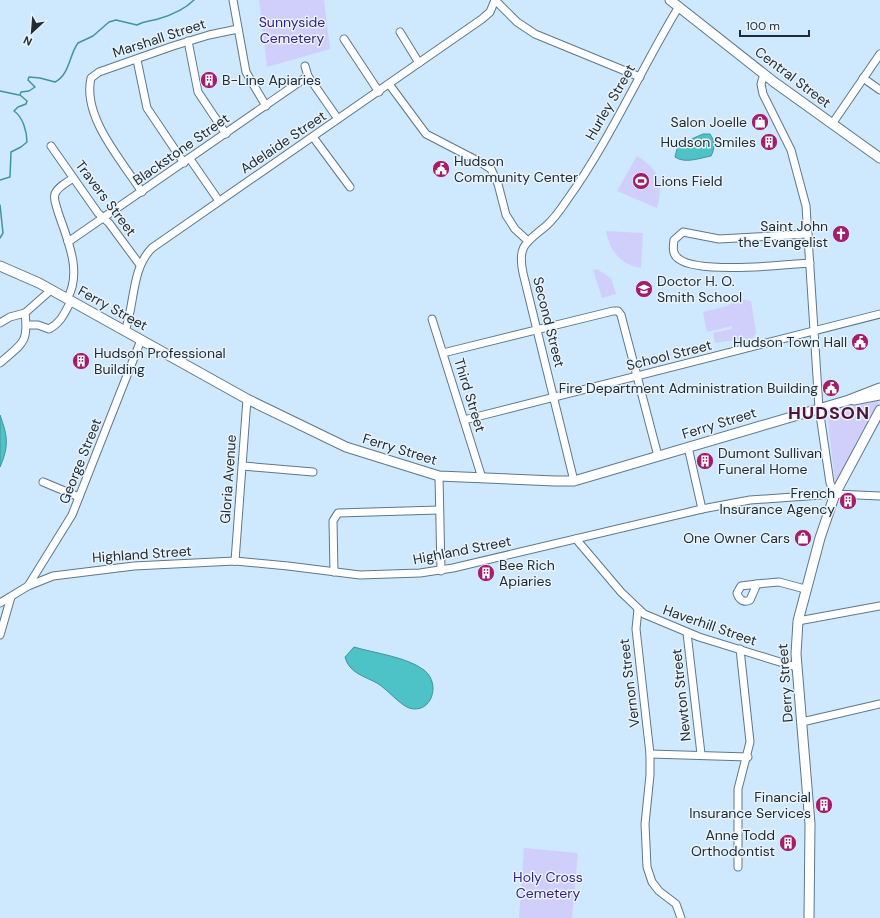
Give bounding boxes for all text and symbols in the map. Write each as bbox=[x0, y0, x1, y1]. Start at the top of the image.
north arrow bbox=[12, 12, 52, 52]
scale bar bbox=[740, 12, 809, 38]
park label: Sunnyside Cemetery bbox=[259, 13, 325, 47]
street label: Marshall Street bbox=[110, 14, 208, 62]
text: 100 m bbox=[746, 18, 780, 34]
text: N bbox=[21, 33, 34, 49]
street label: Central Street bbox=[751, 42, 835, 112]
street label: Hurley Street bbox=[581, 61, 639, 143]
building icon: B-Line Apiaries bbox=[199, 70, 219, 90]
place label: B-Line Apiaries bbox=[222, 71, 321, 89]
street label: Adelaide Street bbox=[237, 107, 329, 177]
street label: Blackstone Street bbox=[129, 109, 233, 189]
shop icon: Salon Joelle bbox=[750, 112, 770, 132]
place label: Salon Joelle bbox=[671, 113, 747, 131]
building icon: Hudson Smiles bbox=[759, 132, 779, 152]
place label: Hudson Smiles bbox=[661, 133, 756, 151]
place label: Hudson Community Center bbox=[454, 152, 578, 186]
street label: Travers Street bbox=[72, 157, 140, 239]
public building icon: Hudson Community Center bbox=[431, 159, 451, 179]
sports icon: Lions Field bbox=[631, 171, 651, 191]
place label: Lions Field bbox=[654, 172, 723, 190]
place label: Saint John the Evangelist bbox=[738, 217, 828, 251]
church icon: Saint John the Evangelist bbox=[831, 224, 851, 244]
place label: Doctor H. O. Smith School bbox=[657, 272, 742, 306]
street label: Second Street bbox=[529, 275, 569, 369]
school or university icon: Doctor H. O. Smith School bbox=[634, 279, 654, 299]
street label: Ferry Street bbox=[75, 282, 151, 334]
public building icon: Hudson Town Hall bbox=[850, 332, 870, 352]
place label: Hudson Town Hall bbox=[733, 333, 847, 351]
street label: School Street bbox=[624, 336, 714, 374]
place label: Hudson Professional Building bbox=[94, 344, 226, 378]
building icon: Hudson Professional Building bbox=[71, 351, 91, 371]
street label: Third Street bbox=[450, 356, 490, 434]
public building icon: Fire Department Administration Building bbox=[821, 378, 841, 398]
place label: Fire Department Administration Building bbox=[559, 379, 818, 397]
district label: HUDSON bbox=[788, 401, 870, 425]
street label: Ferry Street bbox=[680, 403, 758, 443]
street label: George Street bbox=[55, 416, 105, 506]
street label: Ferry Street bbox=[361, 429, 439, 469]
street label: Gloria Avenue bbox=[216, 434, 240, 524]
place label: Dumont Sullivan Funeral Home bbox=[718, 444, 822, 478]
building icon: Dumont Sullivan Funeral Home bbox=[695, 451, 715, 471]
place label: French Insurance Agency bbox=[720, 484, 835, 518]
building icon: French Insurance Agency bbox=[838, 491, 858, 511]
shop icon: One Owner Cars bbox=[793, 528, 813, 548]
place label: One Owner Cars bbox=[683, 529, 790, 547]
street label: Highland Street bbox=[411, 532, 513, 568]
street label: Highland Street bbox=[92, 542, 192, 566]
place label: Bee Rich Apiaries bbox=[499, 556, 555, 590]
building icon: Bee Rich Apiaries bbox=[476, 563, 496, 583]
street label: Haverhill Street bbox=[661, 601, 759, 649]
street label: Vernon Street bbox=[615, 638, 643, 728]
street label: Derry Street bbox=[773, 643, 797, 723]
street label: Newton Street bbox=[667, 648, 695, 742]
place label: Financial Insurance Services bbox=[689, 788, 811, 822]
building icon: Financial Insurance Services bbox=[814, 795, 834, 815]
place label: Anne Todd Orthodontist bbox=[691, 826, 775, 860]
building icon: Anne Todd Orthodontist bbox=[778, 833, 798, 853]
park label: Holy Cross Cemetery bbox=[513, 868, 583, 902]

